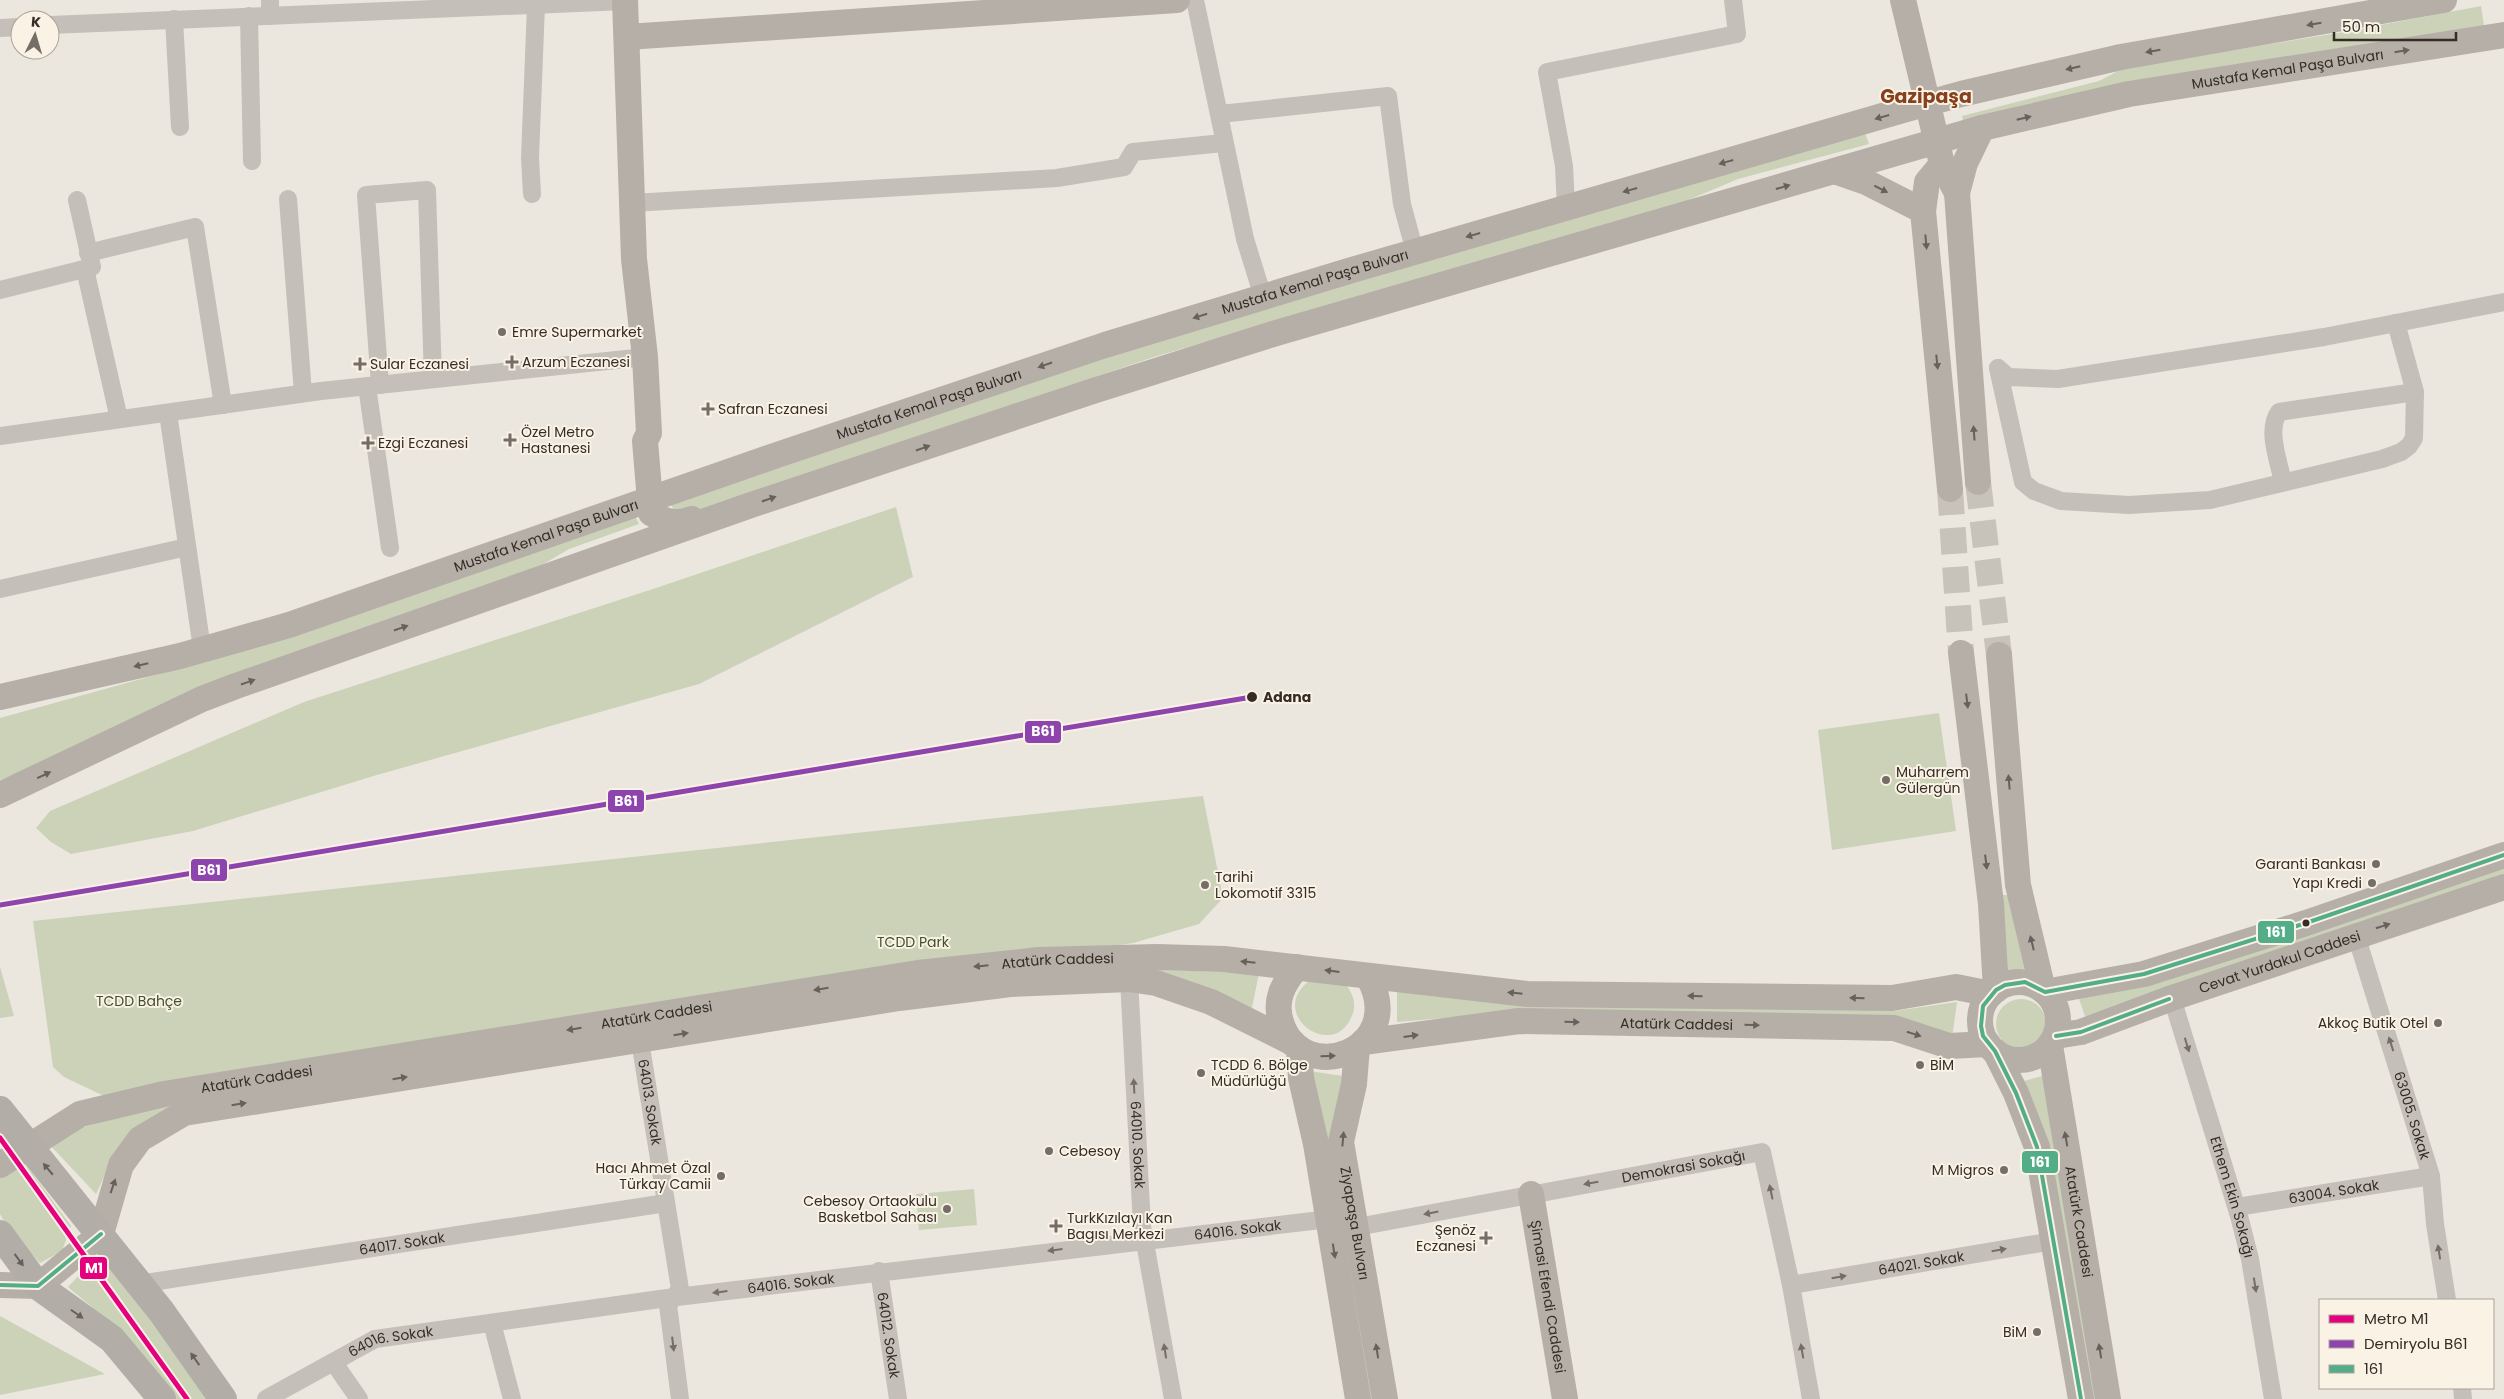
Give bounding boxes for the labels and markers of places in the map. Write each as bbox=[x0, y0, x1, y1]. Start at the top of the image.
place label: Emre Supermarket bbox=[512, 322, 642, 342]
marker: Emre Supermarket bbox=[496, 326, 508, 338]
place label: Arzum Eczanesi bbox=[522, 352, 630, 372]
place label: Sular Eczanesi bbox=[370, 354, 469, 374]
marker: Arzum Eczanesi bbox=[506, 356, 518, 368]
marker: Sular Eczanesi bbox=[354, 358, 366, 370]
place label: Safran Eczanesi bbox=[718, 399, 828, 419]
marker: Safran Eczanesi bbox=[702, 403, 714, 415]
place label: Özel Metro Hastanesi bbox=[521, 422, 594, 458]
place label: Ezgi Eczanesi bbox=[378, 433, 468, 453]
marker: Özel Metro Hastanesi bbox=[503, 433, 517, 447]
marker: Ezgi Eczanesi bbox=[362, 437, 374, 449]
place label: Adana bbox=[1263, 687, 1311, 707]
marker: Adana bbox=[1245, 690, 1259, 704]
place label: Muharrem Gülergün bbox=[1896, 762, 1969, 798]
marker: Muharrem Gülergün bbox=[1880, 774, 1892, 786]
place label: Garanti Bankası bbox=[2255, 854, 2366, 874]
marker: Garanti Bankası bbox=[2370, 858, 2382, 870]
place label: Tarihi Lokomotif 3315 bbox=[1215, 867, 1316, 903]
place label: Yapı Kredi bbox=[2293, 873, 2362, 893]
marker: Yapı Kredi bbox=[2366, 877, 2378, 889]
marker: Tarihi Lokomotif 3315 bbox=[1199, 879, 1211, 891]
unlabelled marker bbox=[2301, 918, 2311, 928]
place label: Akkoç Butik Otel bbox=[2318, 1013, 2428, 1033]
marker: Akkoç Butik Otel bbox=[2432, 1017, 2444, 1029]
place label: TCDD 6. Bölge Müdürlüğü bbox=[1211, 1055, 1308, 1091]
place label: BİM bbox=[1930, 1055, 1954, 1075]
marker: BİM bbox=[1914, 1059, 1926, 1071]
marker: TCDD 6. Bölge Müdürlüğü bbox=[1195, 1067, 1207, 1079]
place label: Cebesoy bbox=[1059, 1141, 1121, 1161]
marker: Cebesoy bbox=[1043, 1145, 1055, 1157]
place label: Hacı Ahmet Özal Türkay Camii bbox=[596, 1158, 711, 1194]
place label: M Migros bbox=[1932, 1160, 1994, 1180]
marker: M Migros bbox=[1998, 1164, 2010, 1176]
marker: Hacı Ahmet Özal Türkay Camii bbox=[715, 1170, 727, 1182]
place label: Cebesoy Ortaokulu Basketbol Sahası bbox=[803, 1191, 937, 1227]
marker: Cebesoy Ortaokulu Basketbol Sahası bbox=[941, 1203, 953, 1215]
place label: TurkKızılayı Kan Bagısı Merkezi bbox=[1067, 1208, 1172, 1244]
marker: TurkKızılayı Kan Bagısı Merkezi bbox=[1049, 1219, 1063, 1233]
place label: Şenöz Eczanesi bbox=[1416, 1220, 1476, 1256]
marker: Şenöz Eczanesi bbox=[1480, 1232, 1492, 1244]
place label: BiM bbox=[2003, 1322, 2027, 1342]
marker: BiM bbox=[2031, 1326, 2043, 1338]

